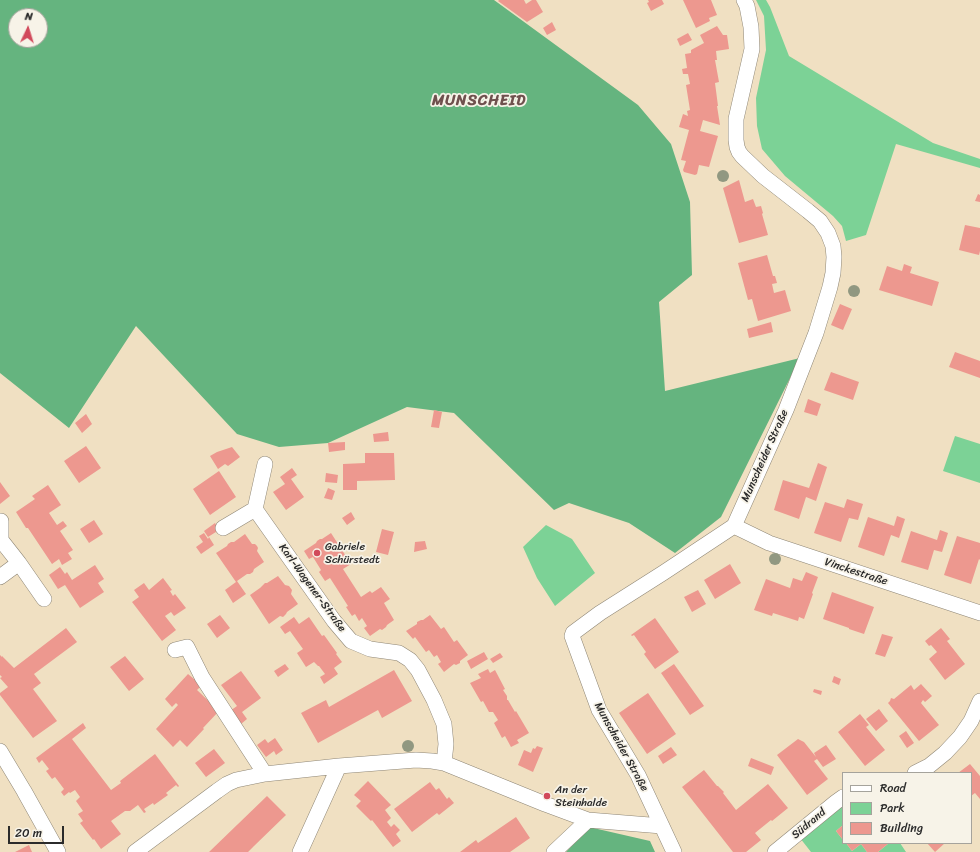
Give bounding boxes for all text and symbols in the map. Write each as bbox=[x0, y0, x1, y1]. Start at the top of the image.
text: N bbox=[24, 7, 33, 26]
north arrow bbox=[8, 8, 48, 48]
district label: MUNSCHEID bbox=[433, 92, 525, 110]
street label: Munscheider Straße bbox=[739, 408, 791, 504]
place label: Gabriele Schürstedt bbox=[325, 540, 380, 566]
street label: Karl-Wagener-Straße bbox=[276, 541, 348, 635]
marker: Gabriele Schürstedt bbox=[312, 548, 322, 558]
street label: Vinckestraße bbox=[823, 556, 889, 588]
street label: Munscheider Straße bbox=[591, 700, 651, 794]
legend bbox=[842, 772, 972, 844]
text: Road bbox=[880, 777, 906, 799]
place label: An der Steinhalde bbox=[555, 783, 607, 809]
marker: An der Steinhalde bbox=[542, 791, 552, 801]
text: Park bbox=[880, 797, 905, 819]
street label: Südrand bbox=[789, 806, 829, 842]
text: Building bbox=[880, 817, 923, 839]
scale bar bbox=[10, 818, 66, 844]
text: 20 m bbox=[15, 822, 42, 844]

